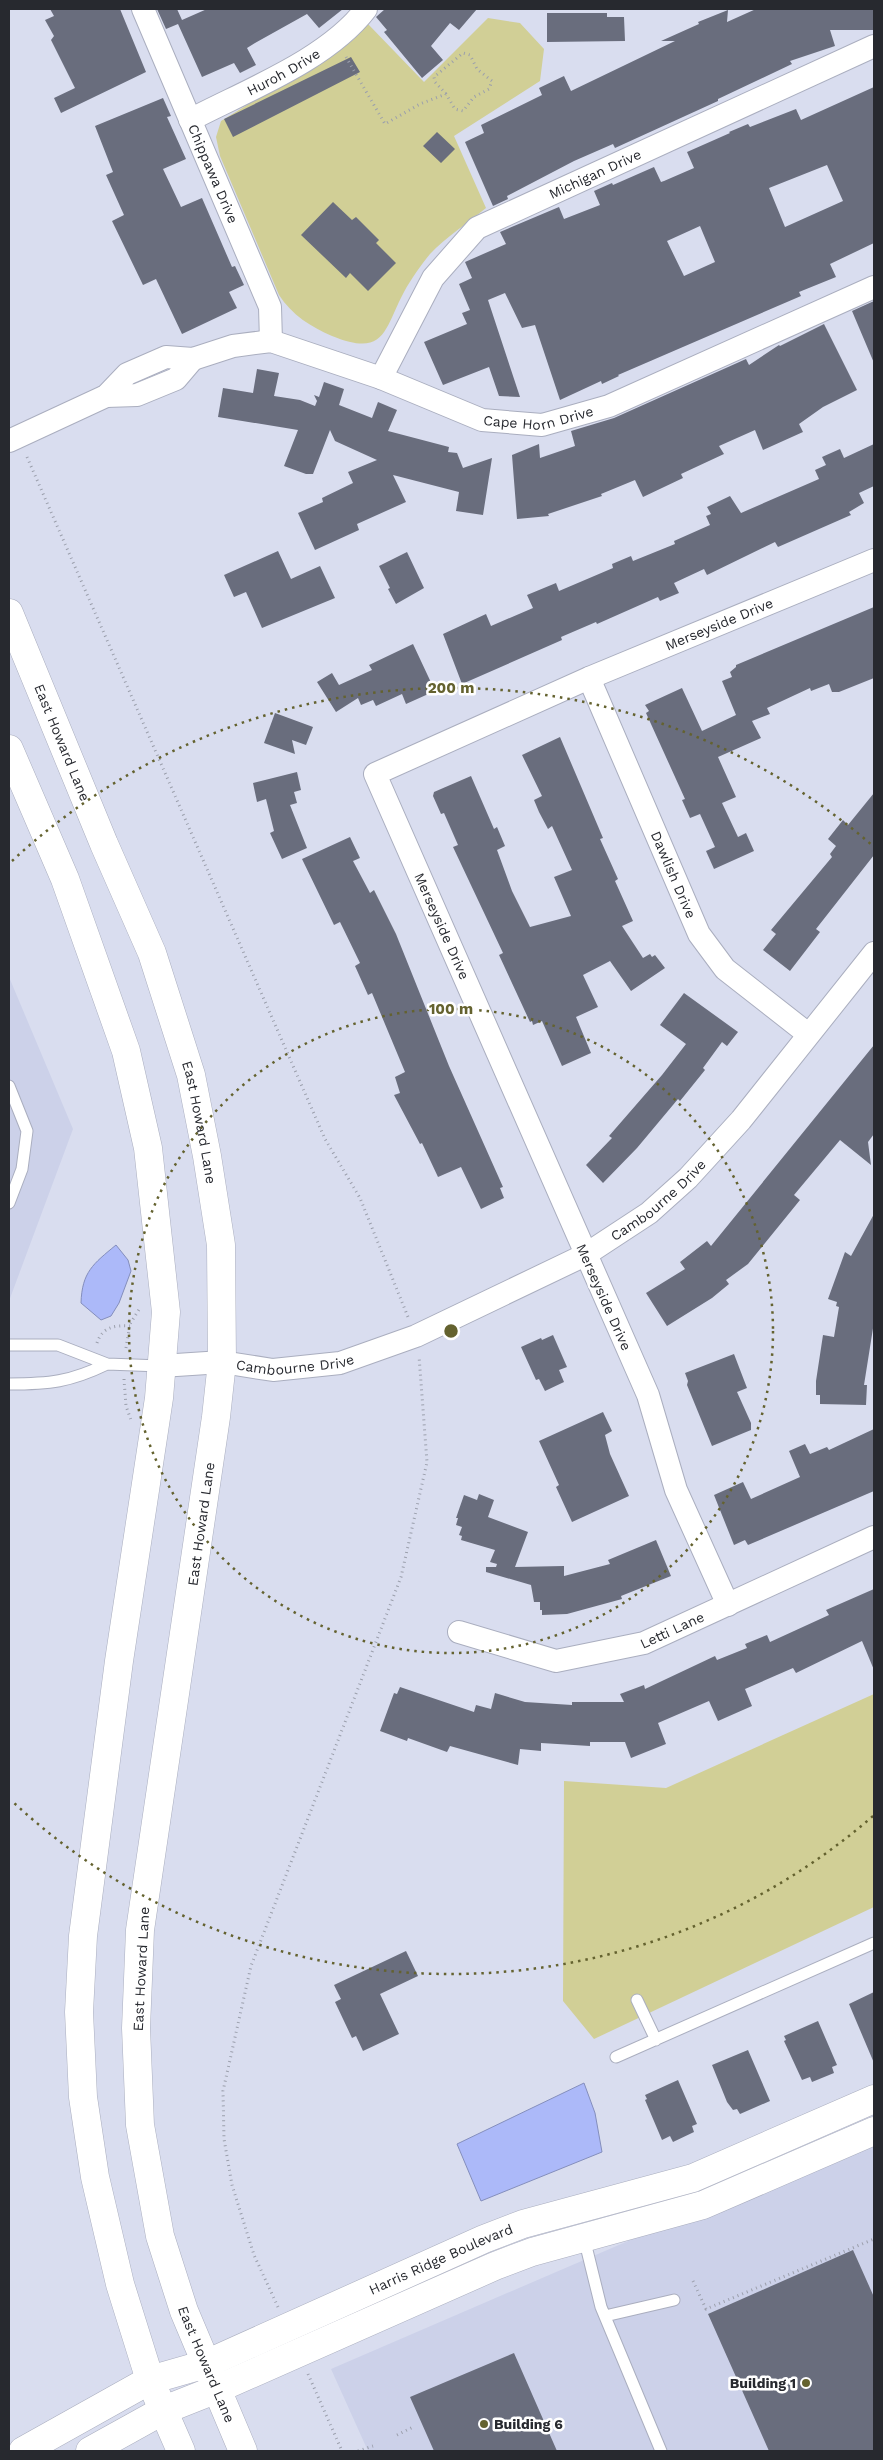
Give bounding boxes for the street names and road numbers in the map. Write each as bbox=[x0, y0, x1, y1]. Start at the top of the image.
street label: Huroh Drive bbox=[244, 45, 323, 99]
street label: Chippawa Drive bbox=[185, 122, 241, 226]
street label: Michigan Drive bbox=[546, 146, 644, 202]
street label: Cape Horn Drive bbox=[483, 403, 595, 433]
street label: Merseyside Drive bbox=[663, 595, 775, 654]
street label: East Howard Lane bbox=[31, 682, 93, 803]
street label: Dawlish Drive bbox=[648, 829, 699, 921]
street label: Merseyside Drive bbox=[411, 870, 473, 982]
street label: East Howard Lane bbox=[179, 1059, 219, 1185]
street label: Cambourne Drive bbox=[608, 1156, 709, 1244]
street label: Merseyside Drive bbox=[573, 1241, 635, 1353]
street label: Cambourne Drive bbox=[235, 1351, 356, 1378]
street label: East Howard Lane bbox=[184, 1461, 218, 1587]
street label: Letti Lane bbox=[638, 1608, 707, 1652]
street label: East Howard Lane bbox=[130, 1906, 152, 2032]
street label: Harris Ridge Boulevard bbox=[367, 2221, 515, 2298]
street label: East Howard Lane bbox=[175, 2304, 238, 2425]

